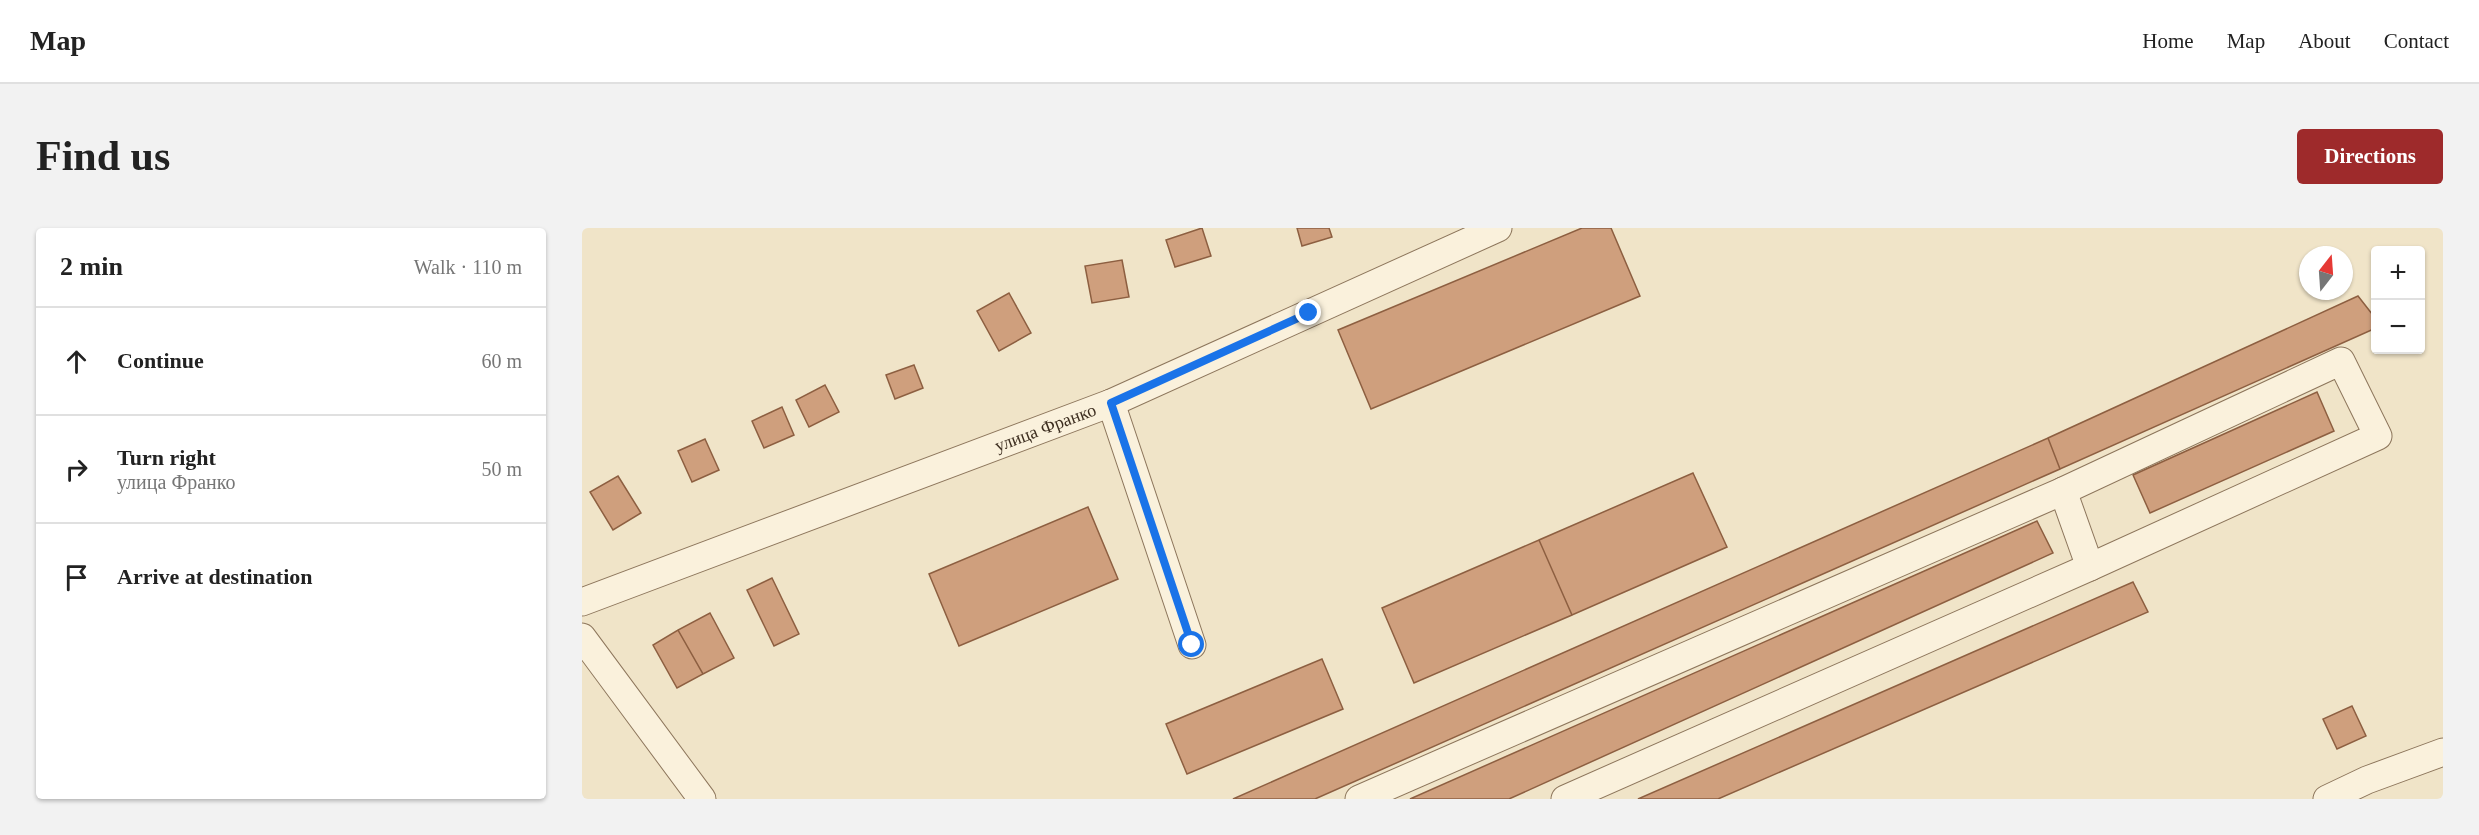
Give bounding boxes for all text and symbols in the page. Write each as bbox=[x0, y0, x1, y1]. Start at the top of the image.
text: Map bbox=[30, 25, 86, 56]
text: Home bbox=[2142, 29, 2194, 53]
text: Map bbox=[2227, 29, 2265, 53]
text: About bbox=[2298, 29, 2351, 53]
text: Contact bbox=[2384, 29, 2449, 53]
button: Directions bbox=[2297, 129, 2443, 184]
text: Find us bbox=[36, 133, 170, 179]
north arrow bbox=[2299, 246, 2353, 300]
map controls bbox=[2371, 246, 2425, 354]
button: + bbox=[2371, 246, 2425, 300]
text: 2 min bbox=[60, 252, 123, 281]
text: Walk · 110 m bbox=[414, 256, 522, 278]
route end bbox=[1295, 299, 1321, 325]
button: − bbox=[2371, 300, 2425, 354]
icon: ahead bbox=[60, 345, 93, 378]
text: Continue bbox=[117, 348, 204, 373]
text: 60 m bbox=[481, 350, 522, 372]
street label: улица Франко bbox=[992, 400, 1099, 456]
text: Turn right bbox=[117, 445, 216, 470]
icon: right bbox=[60, 453, 93, 486]
text: 50 m bbox=[481, 458, 522, 480]
text: улица Франко bbox=[117, 471, 235, 493]
icon: arrive bbox=[60, 561, 93, 594]
text: Arrive at destination bbox=[117, 564, 313, 589]
route start bbox=[1178, 631, 1204, 657]

